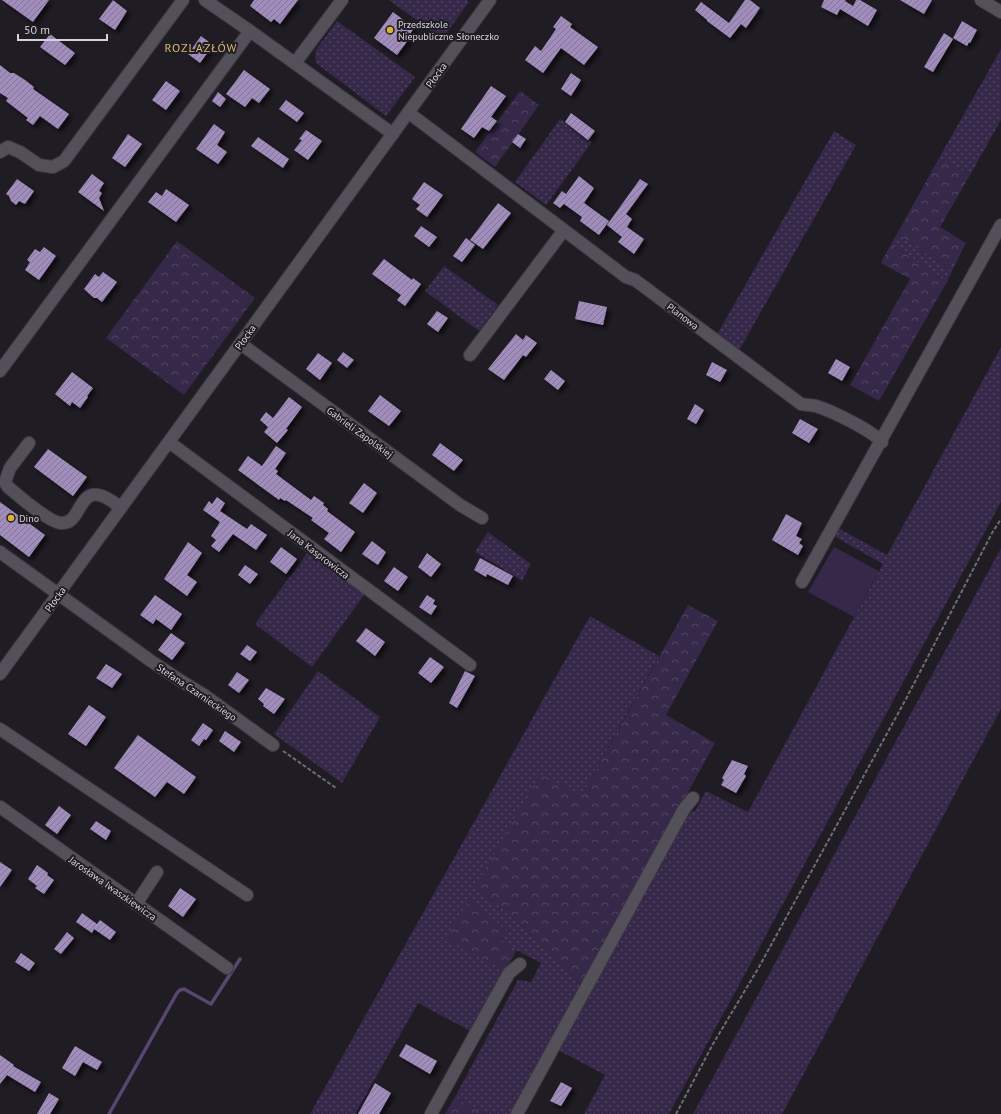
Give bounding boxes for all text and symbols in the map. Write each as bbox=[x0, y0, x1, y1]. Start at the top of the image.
scale bar bbox=[18, 16, 107, 42]
place label: Przedszkole Niepubliczne Słoneczko bbox=[398, 18, 499, 43]
text: 50 m bbox=[24, 22, 50, 37]
marker: Przedszkole Niepubliczne Słoneczko bbox=[385, 25, 395, 35]
district label: ROZLAZŁÓW bbox=[164, 40, 238, 55]
street label: Płocka bbox=[423, 60, 450, 90]
street label: Planowa bbox=[664, 300, 701, 333]
street label: Płocka bbox=[232, 322, 259, 352]
street label: Gabrieli Zapolskiej bbox=[324, 404, 395, 461]
place label: Dino bbox=[19, 512, 39, 525]
marker: Dino bbox=[6, 513, 16, 523]
street label: Jana Kasprowicza bbox=[285, 526, 352, 582]
street label: Płocka bbox=[42, 584, 69, 614]
street label: Stefana Czarnieckiego bbox=[154, 661, 239, 724]
street label: Jarosława Iwaszkiewicza bbox=[66, 853, 159, 924]

